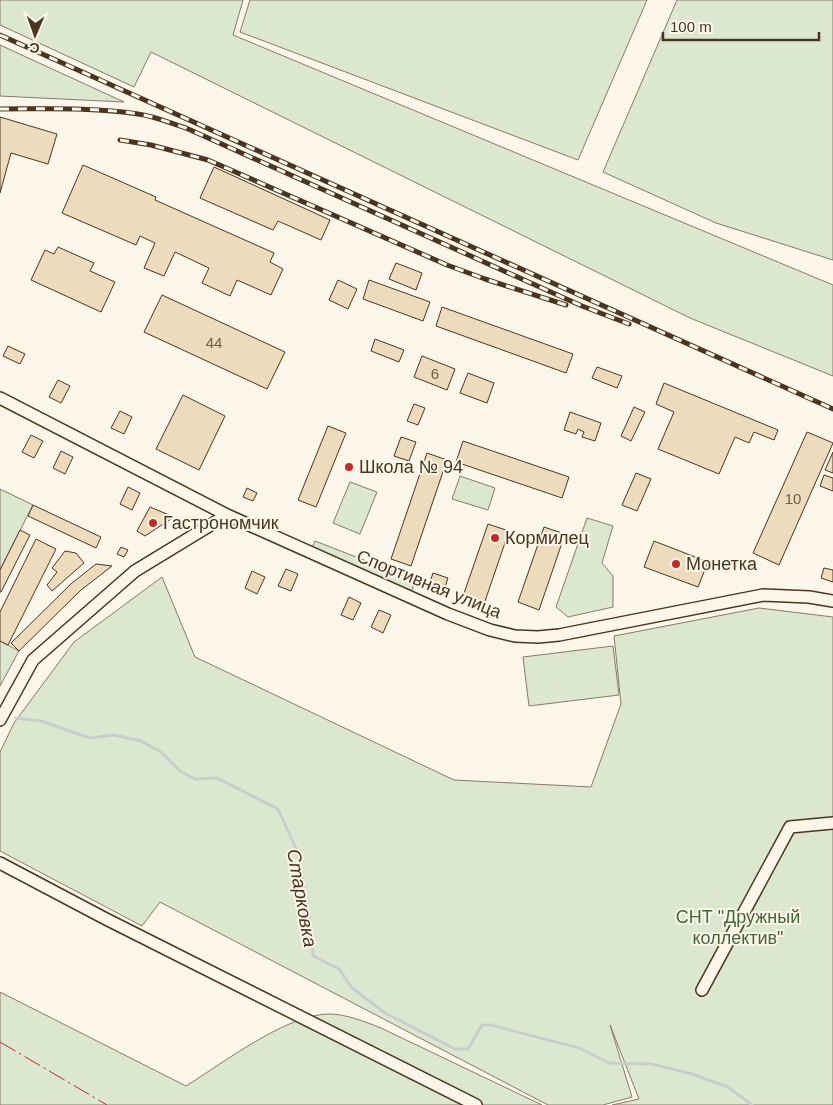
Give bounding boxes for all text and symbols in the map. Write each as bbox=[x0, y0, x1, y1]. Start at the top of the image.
north arrow bbox=[10, 10, 60, 60]
scale bar bbox=[663, 10, 819, 42]
text: 100 m bbox=[670, 18, 712, 35]
text: С bbox=[29, 40, 40, 56]
house number: 44 bbox=[206, 334, 222, 351]
house number: 6 bbox=[431, 365, 439, 382]
place label: Школа № 94 bbox=[359, 457, 463, 477]
marker: Школа № 94 bbox=[343, 461, 355, 473]
house number: 10 bbox=[785, 490, 801, 507]
place label: Гастрономчик bbox=[163, 513, 279, 533]
marker: Гастрономчик bbox=[147, 517, 159, 529]
place label: Кормилец bbox=[505, 528, 589, 548]
marker: Кормилец bbox=[489, 532, 501, 544]
street label: Спортивная улица bbox=[354, 546, 505, 623]
place label: Монетка bbox=[686, 554, 758, 574]
marker: Монетка bbox=[670, 558, 682, 570]
water label: Старковка bbox=[283, 847, 321, 949]
park label: СНТ "Дружный коллектив" bbox=[676, 907, 800, 948]

